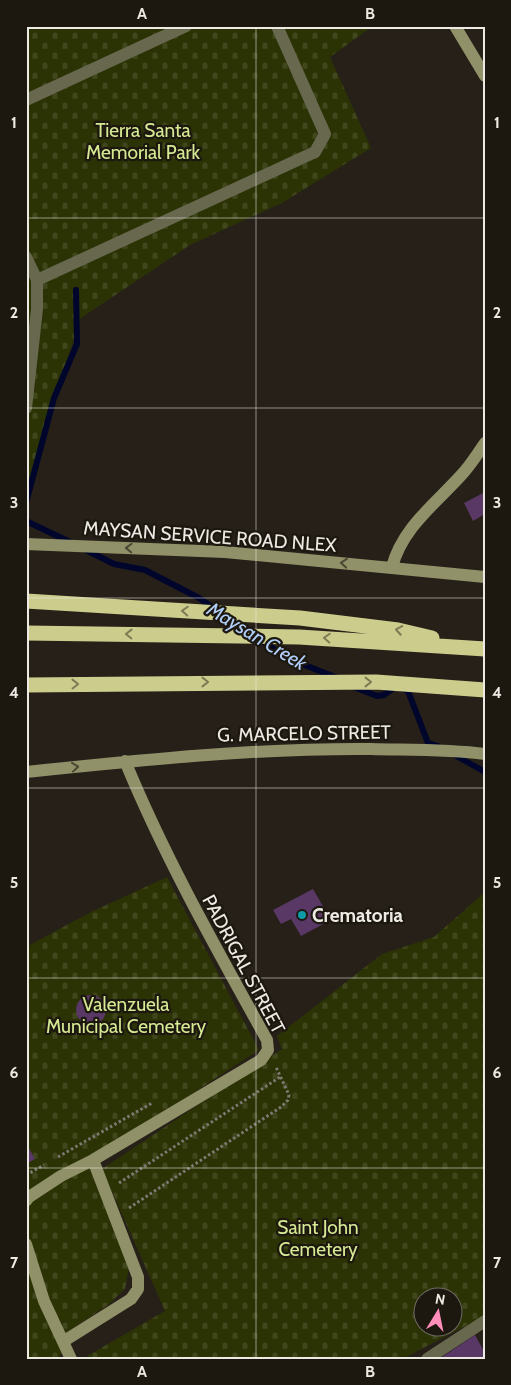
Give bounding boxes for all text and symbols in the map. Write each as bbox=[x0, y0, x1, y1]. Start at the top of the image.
text: A bbox=[137, 4, 147, 23]
text: B bbox=[365, 4, 375, 23]
text: 1 bbox=[11, 113, 17, 132]
text: 1 bbox=[494, 113, 500, 132]
park label: Tierra Santa Memorial Park bbox=[86, 119, 201, 164]
text: 2 bbox=[10, 303, 18, 322]
text: 2 bbox=[493, 303, 501, 322]
text: 3 bbox=[10, 493, 18, 512]
text: 3 bbox=[493, 493, 501, 512]
street label: MAYSAN SERVICE ROAD NLEX bbox=[83, 516, 338, 557]
one-way arrow bbox=[125, 542, 133, 553]
one-way arrow bbox=[339, 558, 347, 569]
water label: Maysan Creek bbox=[202, 596, 312, 676]
one-way arrow bbox=[180, 605, 188, 616]
one-way arrow bbox=[394, 626, 403, 636]
one-way arrow bbox=[125, 629, 133, 640]
one-way arrow bbox=[323, 633, 331, 644]
one-way arrow bbox=[202, 677, 210, 687]
one-way arrow bbox=[364, 677, 372, 687]
one-way arrow bbox=[71, 679, 79, 690]
text: 4 bbox=[9, 683, 19, 702]
text: 4 bbox=[492, 683, 502, 702]
street label: G. MARCELO STREET bbox=[217, 720, 391, 747]
one-way arrow bbox=[71, 762, 79, 773]
text: 5 bbox=[10, 873, 18, 892]
text: 5 bbox=[493, 873, 501, 892]
street label: PADRIGAL STREET bbox=[197, 891, 290, 1038]
place label: Crematoria bbox=[312, 904, 403, 927]
marker: Crematoria bbox=[296, 909, 308, 921]
park label: Valenzuela Municipal Cemetery bbox=[46, 993, 206, 1038]
text: 6 bbox=[10, 1063, 19, 1082]
text: 6 bbox=[493, 1063, 502, 1082]
park label: Saint John Cemetery bbox=[277, 1216, 359, 1261]
text: 7 bbox=[10, 1253, 19, 1272]
text: 7 bbox=[493, 1253, 502, 1272]
north arrow bbox=[414, 1288, 464, 1338]
text: N bbox=[434, 1289, 447, 1309]
text: A bbox=[137, 1362, 147, 1381]
text: B bbox=[365, 1362, 375, 1381]

